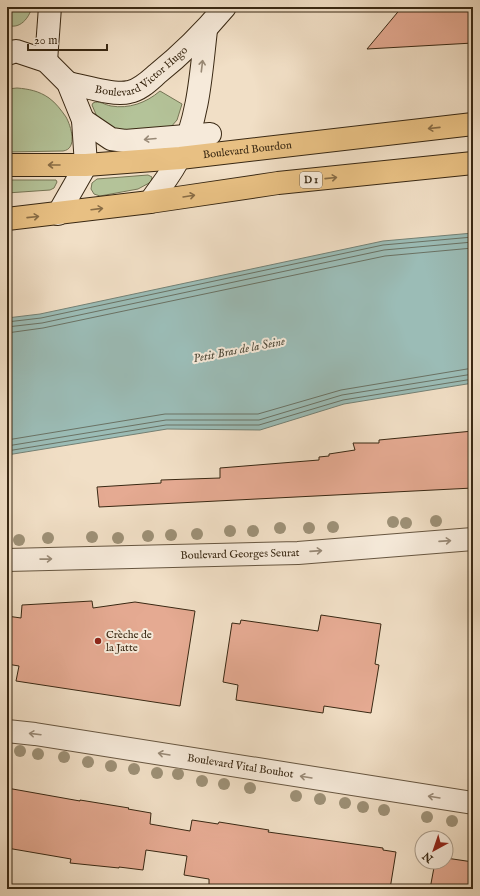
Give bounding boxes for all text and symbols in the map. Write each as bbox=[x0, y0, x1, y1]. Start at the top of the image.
scale bar bbox=[28, 26, 107, 52]
text: 20 m bbox=[34, 33, 57, 48]
street label: Boulevard Victor Hugo bbox=[93, 43, 191, 100]
one-way arrow bbox=[198, 60, 206, 73]
one-way arrow bbox=[428, 124, 441, 132]
one-way arrow bbox=[144, 136, 157, 143]
street label: Boulevard Bourdon bbox=[202, 138, 293, 162]
one-way arrow bbox=[48, 161, 61, 169]
road number: D 1 bbox=[300, 172, 322, 188]
one-way arrow bbox=[324, 174, 337, 181]
one-way arrow bbox=[182, 192, 195, 200]
one-way arrow bbox=[90, 205, 103, 213]
one-way arrow bbox=[26, 213, 39, 220]
water label: Petit Bras de la Seine bbox=[192, 334, 286, 366]
one-way arrow bbox=[438, 538, 451, 545]
street label: Boulevard Georges Seurat bbox=[180, 546, 300, 563]
one-way arrow bbox=[309, 548, 322, 555]
one-way arrow bbox=[39, 555, 52, 563]
place label: Crèche de la Jatte bbox=[106, 628, 152, 655]
marker: Crèche de la Jatte bbox=[93, 636, 103, 646]
one-way arrow bbox=[29, 730, 42, 738]
one-way arrow bbox=[158, 750, 171, 758]
street label: Boulevard Vital Bouhot bbox=[186, 751, 295, 782]
one-way arrow bbox=[300, 773, 313, 781]
one-way arrow bbox=[428, 793, 441, 801]
north arrow bbox=[414, 830, 454, 870]
text: N bbox=[420, 848, 437, 866]

